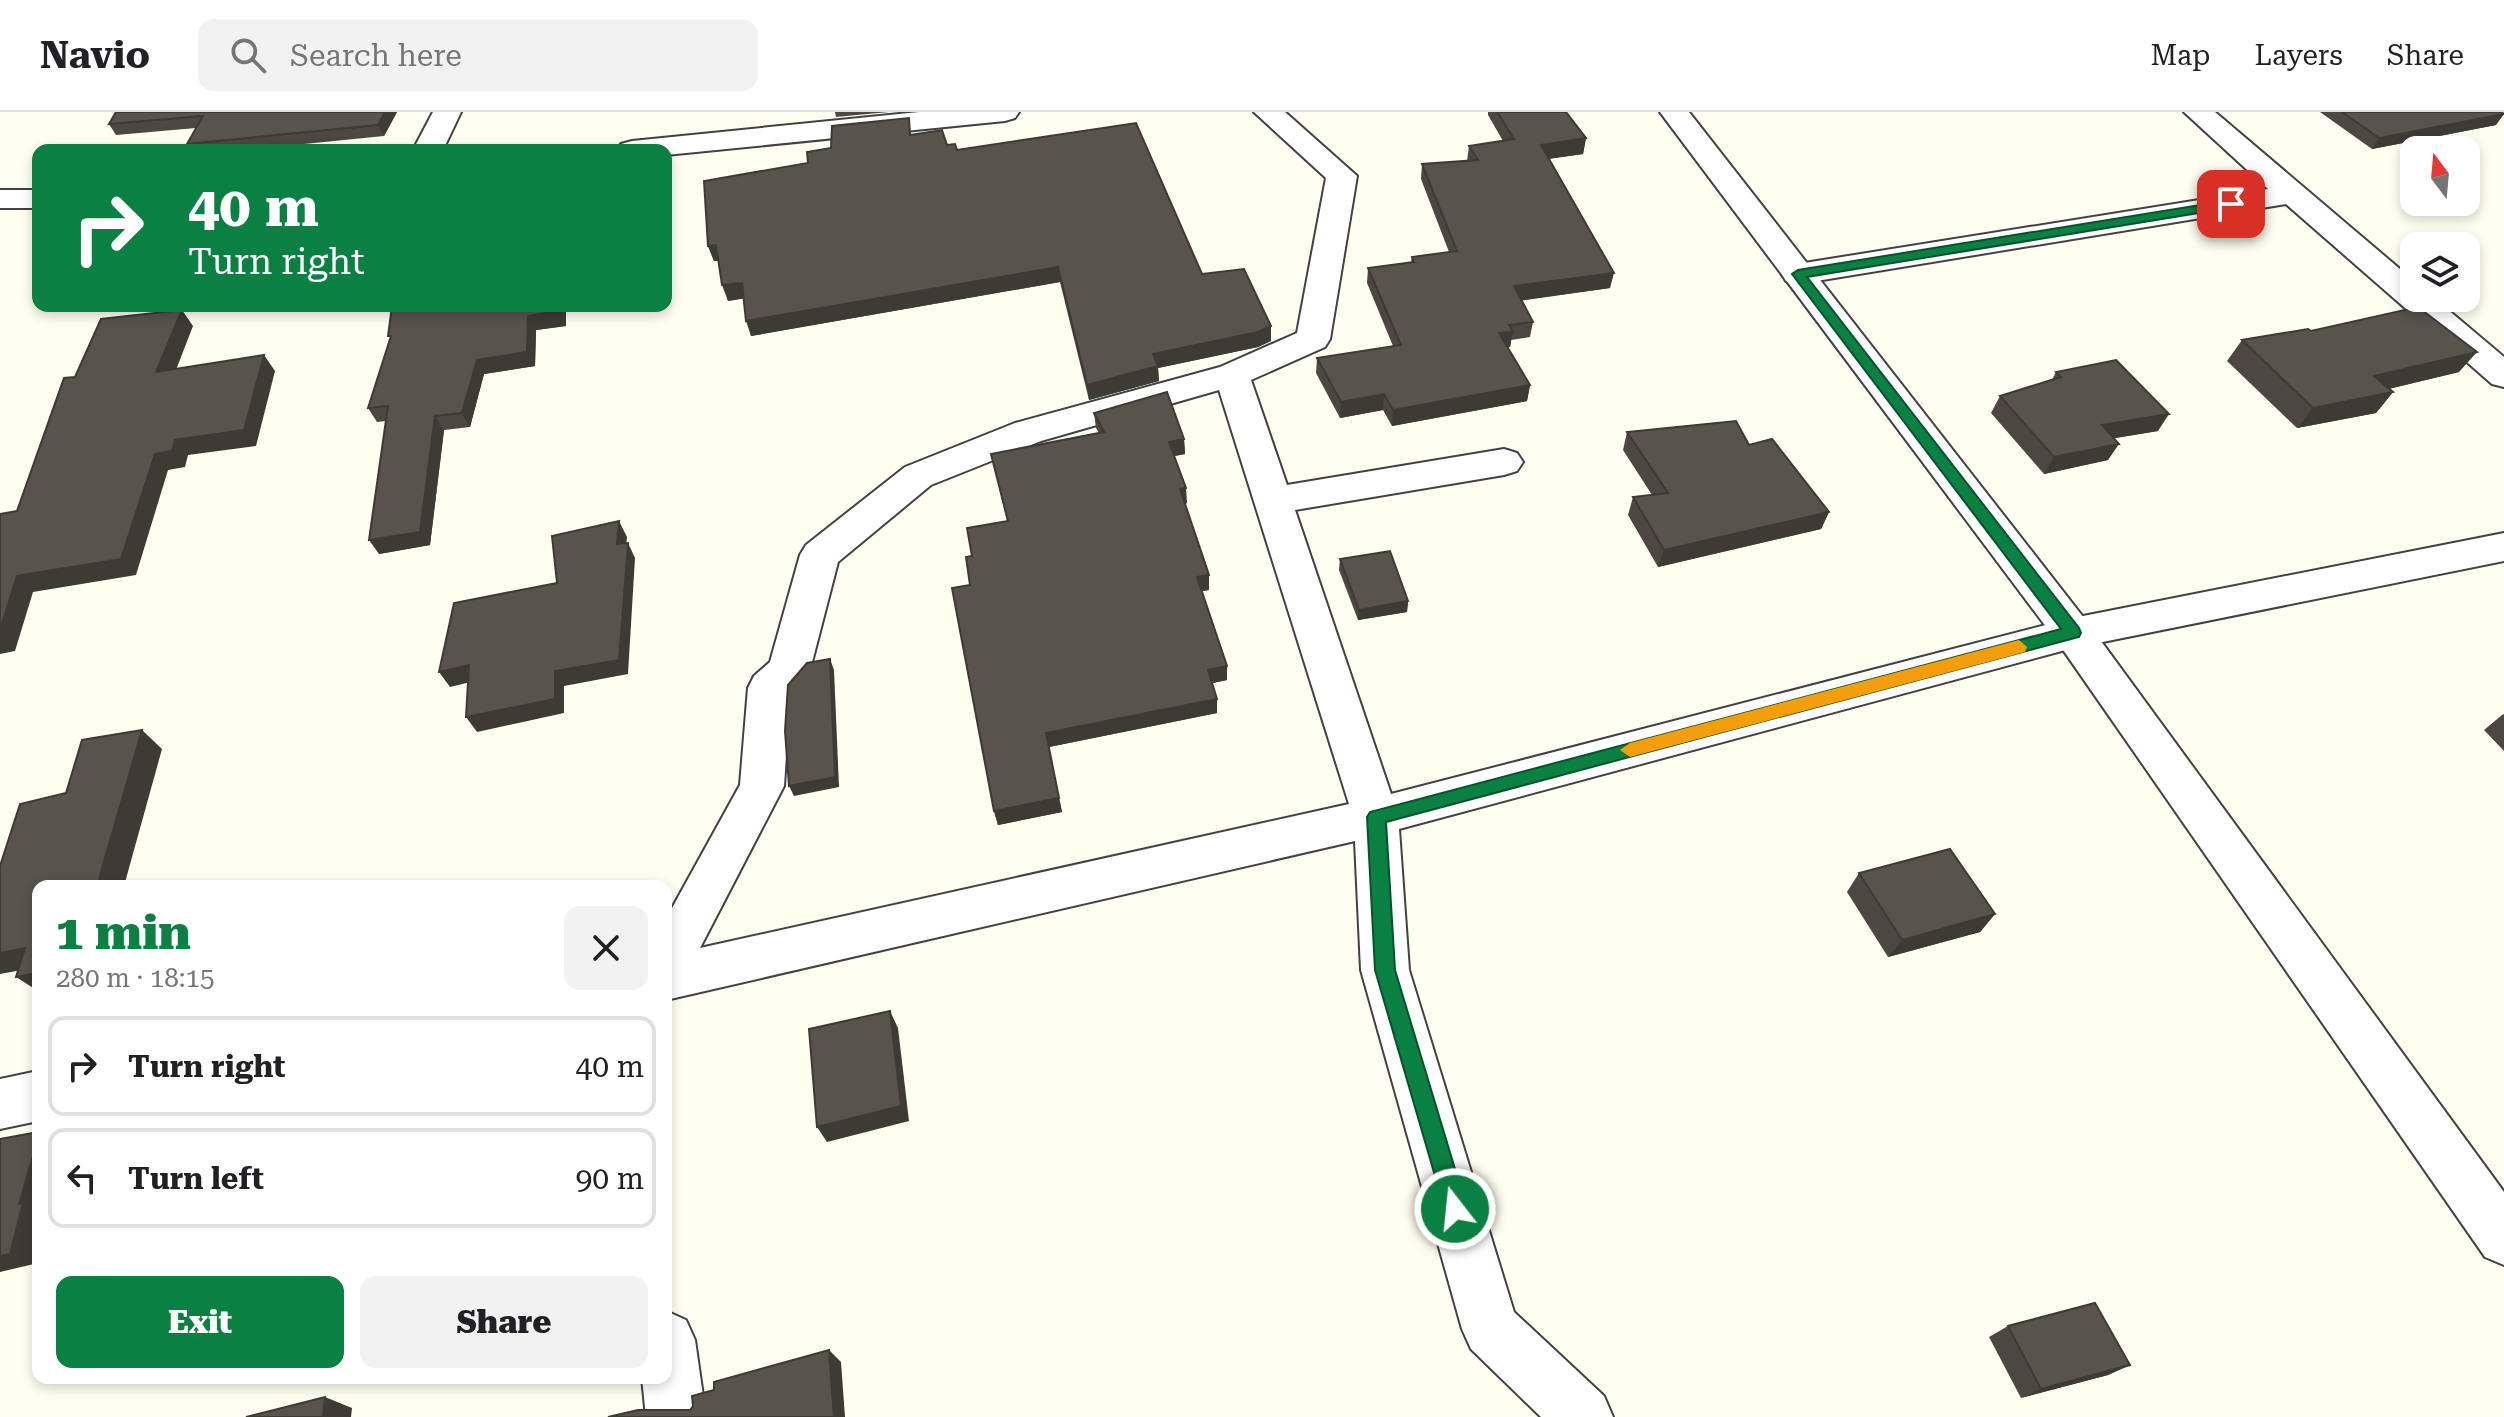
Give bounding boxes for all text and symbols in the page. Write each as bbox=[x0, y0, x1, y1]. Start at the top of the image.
search box bbox=[198, 19, 758, 91]
text: Navio bbox=[40, 33, 150, 77]
icon: search bbox=[226, 33, 270, 77]
text: Search here bbox=[290, 38, 462, 73]
text: Map bbox=[2151, 39, 2210, 72]
text: Layers bbox=[2254, 39, 2343, 72]
text: Share bbox=[2387, 39, 2464, 72]
north arrow bbox=[2400, 136, 2480, 216]
map controls bbox=[2400, 136, 2480, 312]
pin bbox=[2197, 170, 2265, 238]
text: 40 m bbox=[188, 174, 319, 240]
icon: right bbox=[56, 176, 160, 280]
icon: arrive bbox=[2209, 182, 2253, 226]
button: layers bbox=[2400, 232, 2480, 312]
text: Turn right bbox=[188, 241, 365, 283]
text: 1 min bbox=[56, 905, 191, 961]
button: close bbox=[564, 906, 648, 990]
text: 280 m · 18:15 bbox=[56, 963, 215, 993]
icon: right bbox=[60, 1044, 104, 1088]
text: Turn right bbox=[128, 1049, 285, 1084]
text: 40 m bbox=[575, 1049, 644, 1084]
icon: left bbox=[60, 1156, 104, 1200]
text: Turn left bbox=[128, 1161, 264, 1196]
text: 90 m bbox=[575, 1161, 644, 1196]
position arrow bbox=[1413, 1167, 1497, 1251]
button: Exit bbox=[56, 1276, 344, 1368]
button: Share bbox=[360, 1276, 648, 1368]

